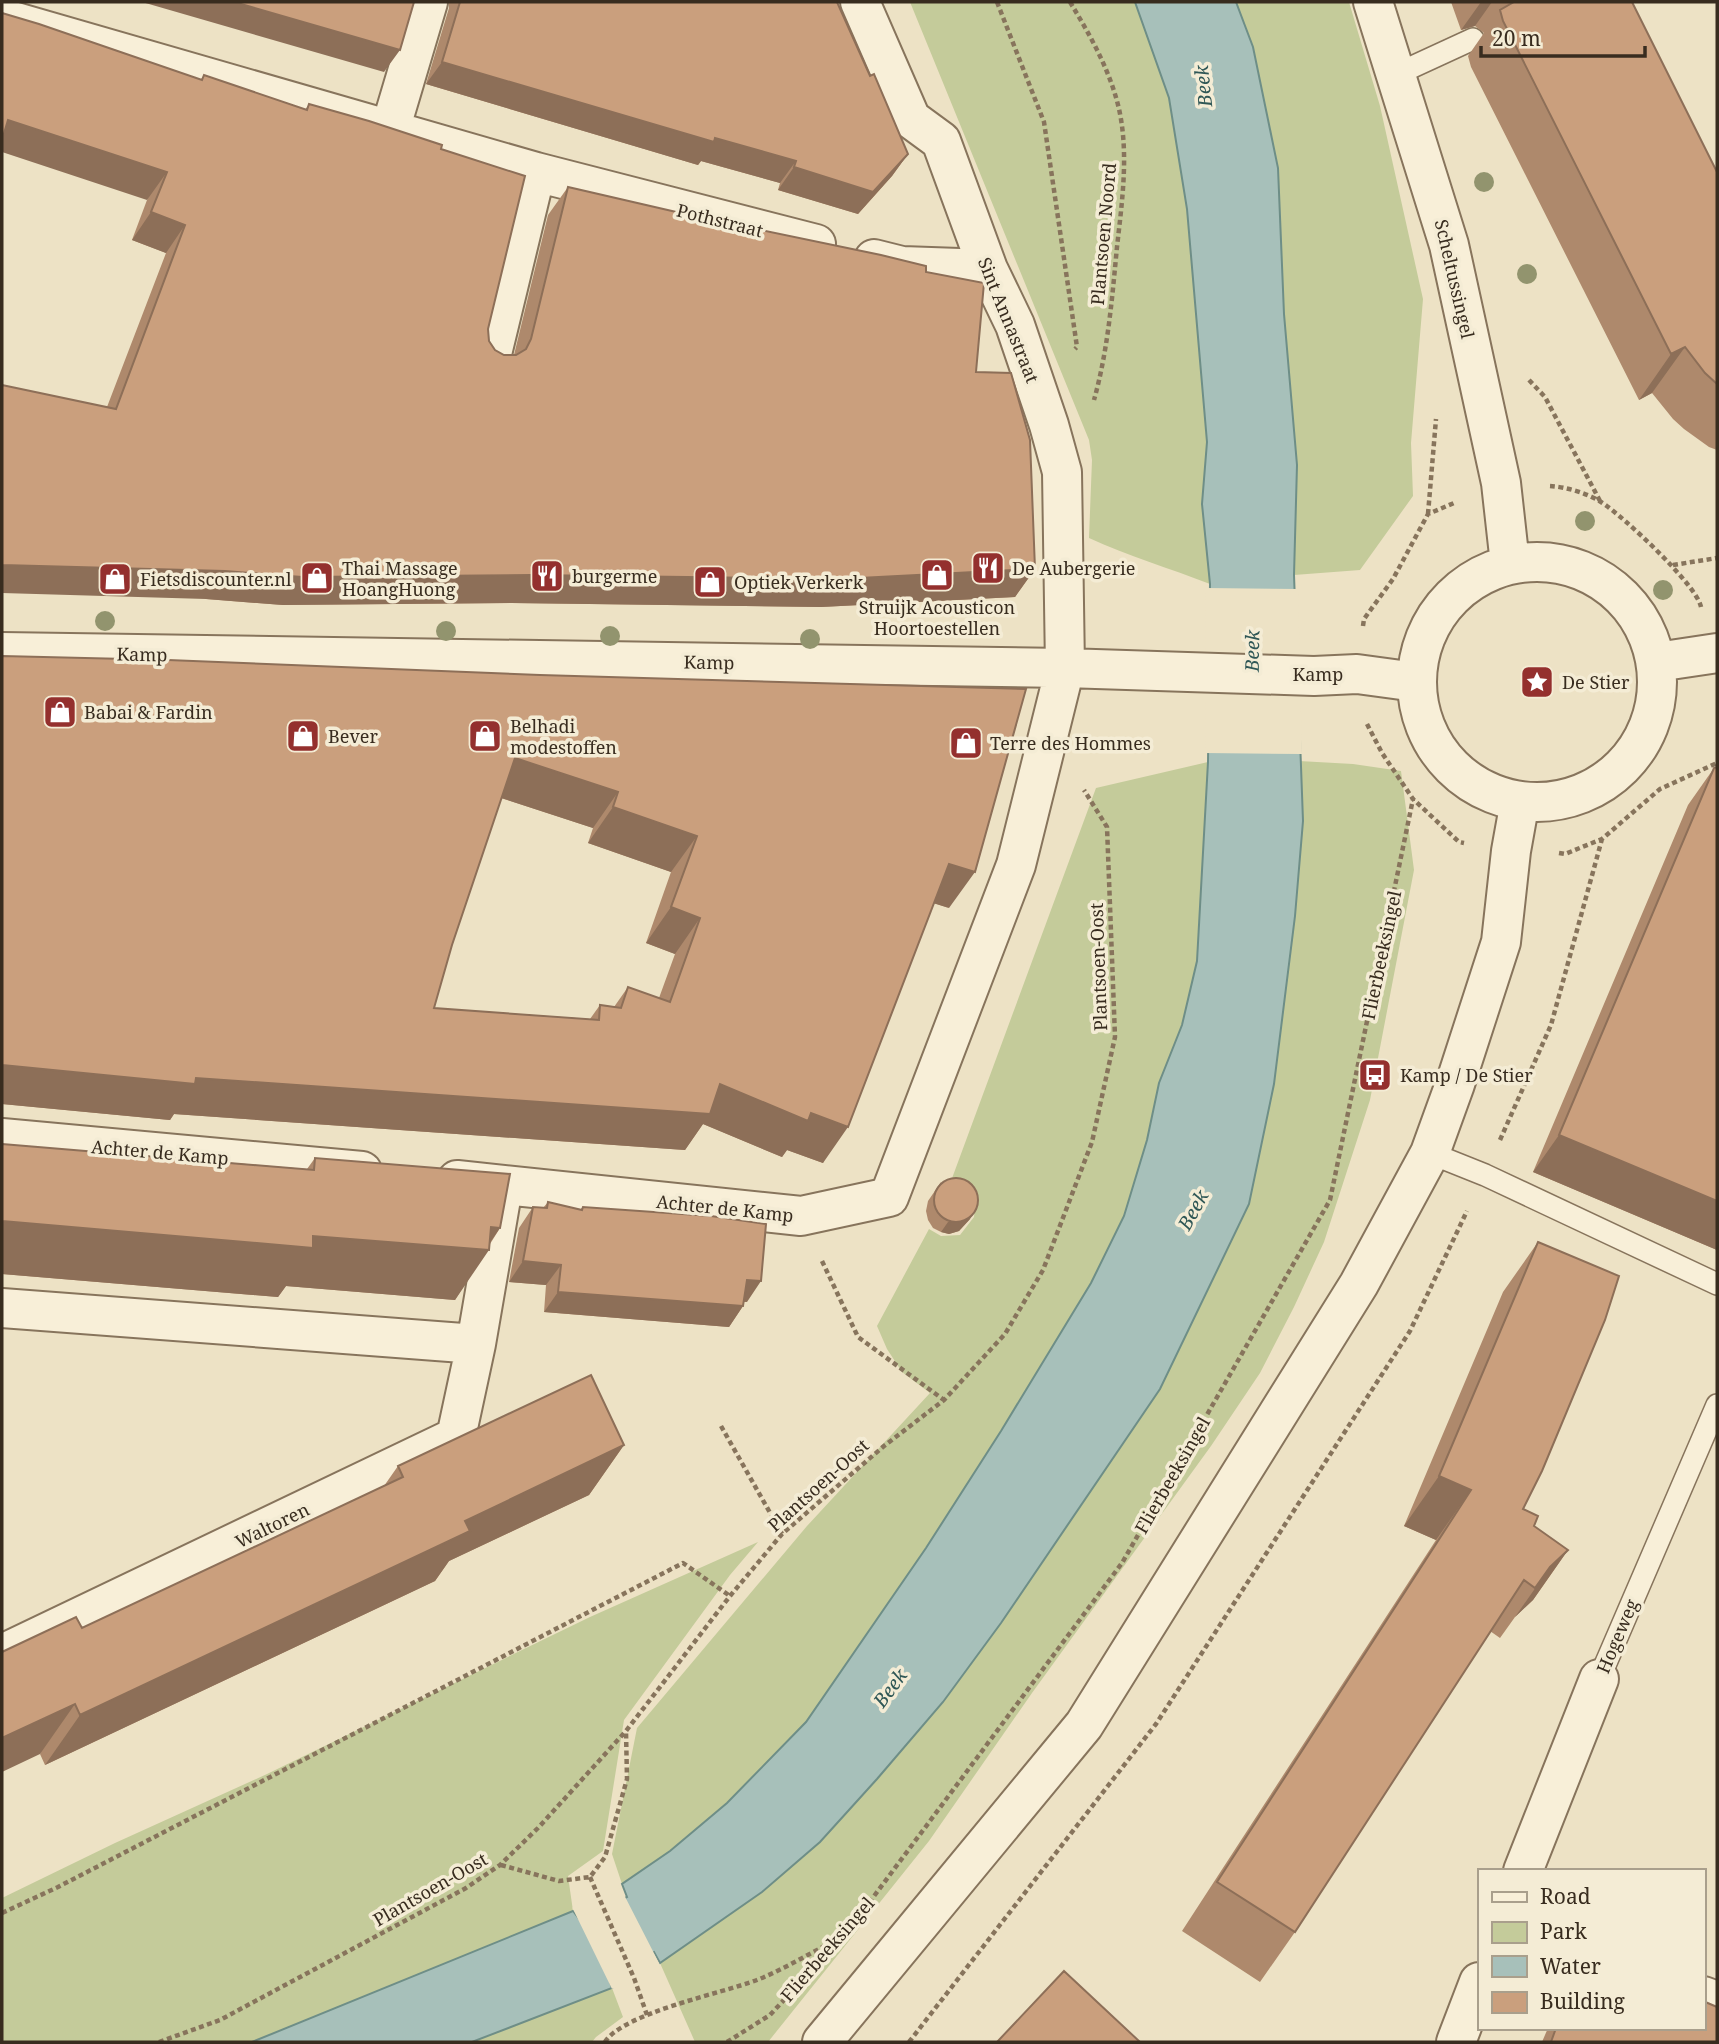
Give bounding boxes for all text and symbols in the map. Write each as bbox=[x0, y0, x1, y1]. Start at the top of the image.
scale bar bbox=[1481, 14, 1646, 58]
text: 20 m bbox=[1492, 24, 1541, 52]
water label: Beek bbox=[1188, 63, 1218, 109]
street label: Plantsoen Noord bbox=[1085, 162, 1121, 306]
street label: Pothstraat bbox=[674, 198, 766, 242]
street label: Scheltussingel bbox=[1430, 217, 1480, 341]
street label: Sint Annastraat bbox=[973, 254, 1045, 386]
restaurant icon: De Aubergerie bbox=[969, 549, 1007, 587]
place label: Thai Massage HoangHuong bbox=[342, 556, 458, 601]
shop icon: Struijk Acousticon Hoortoestellen bbox=[918, 556, 956, 594]
place label: De Aubergerie bbox=[1012, 556, 1136, 580]
restaurant icon: burgerme bbox=[528, 557, 566, 595]
shop icon: Thai Massage HoangHuong bbox=[298, 559, 336, 597]
shop icon: Fietsdiscounter.nl bbox=[96, 560, 134, 598]
shop icon: Optiek Verkerk bbox=[691, 563, 729, 601]
place label: burgerme bbox=[572, 564, 657, 588]
place label: Fietsdiscounter.nl bbox=[140, 567, 292, 591]
place label: Optiek Verkerk bbox=[734, 570, 864, 594]
place label: Struijk Acousticon Hoortoestellen bbox=[859, 595, 1016, 640]
water label: Beek bbox=[1239, 629, 1265, 673]
street label: Kamp bbox=[116, 642, 168, 666]
street label: Kamp bbox=[683, 650, 735, 674]
street label: Kamp bbox=[1293, 662, 1343, 686]
place icon: De Stier bbox=[1518, 663, 1556, 701]
place label: De Stier bbox=[1562, 670, 1630, 694]
shop icon: Babai & Fardin bbox=[41, 693, 79, 731]
place label: Babai & Fardin bbox=[84, 700, 213, 724]
place label: Belhadi modestoffen bbox=[510, 714, 617, 759]
shop icon: Bever bbox=[284, 717, 322, 755]
shop icon: Belhadi modestoffen bbox=[466, 717, 504, 755]
place label: Bever bbox=[328, 724, 378, 748]
shop icon: Terre des Hommes bbox=[947, 724, 985, 762]
place label: Terre des Hommes bbox=[990, 731, 1151, 755]
street label: Flierbeeksingel bbox=[1356, 888, 1406, 1022]
street label: Plantsoen-Oost bbox=[1084, 903, 1112, 1031]
bus stop icon: Kamp / De Stier bbox=[1356, 1056, 1394, 1094]
place label: Kamp / De Stier bbox=[1400, 1063, 1533, 1087]
street label: Achter de Kamp bbox=[90, 1134, 230, 1170]
water label: Beek bbox=[1171, 1184, 1215, 1236]
street label: Achter de Kamp bbox=[655, 1189, 795, 1227]
street label: Flierbeeksingel bbox=[1129, 1412, 1215, 1538]
street label: Plantsoen-Oost bbox=[762, 1433, 874, 1537]
street label: Waltoren bbox=[231, 1497, 313, 1553]
street label: Hogeweg bbox=[1591, 1595, 1644, 1677]
water label: Beek bbox=[867, 1662, 914, 1713]
street label: Plantsoen-Oost bbox=[369, 1847, 491, 1931]
legend bbox=[1478, 1869, 1705, 2030]
text: Road bbox=[1540, 1882, 1591, 1910]
street label: Flierbeeksingel bbox=[775, 1891, 879, 2006]
text: Park bbox=[1540, 1917, 1587, 1945]
text: Water bbox=[1540, 1952, 1601, 1980]
text: Building bbox=[1540, 1987, 1625, 2015]

